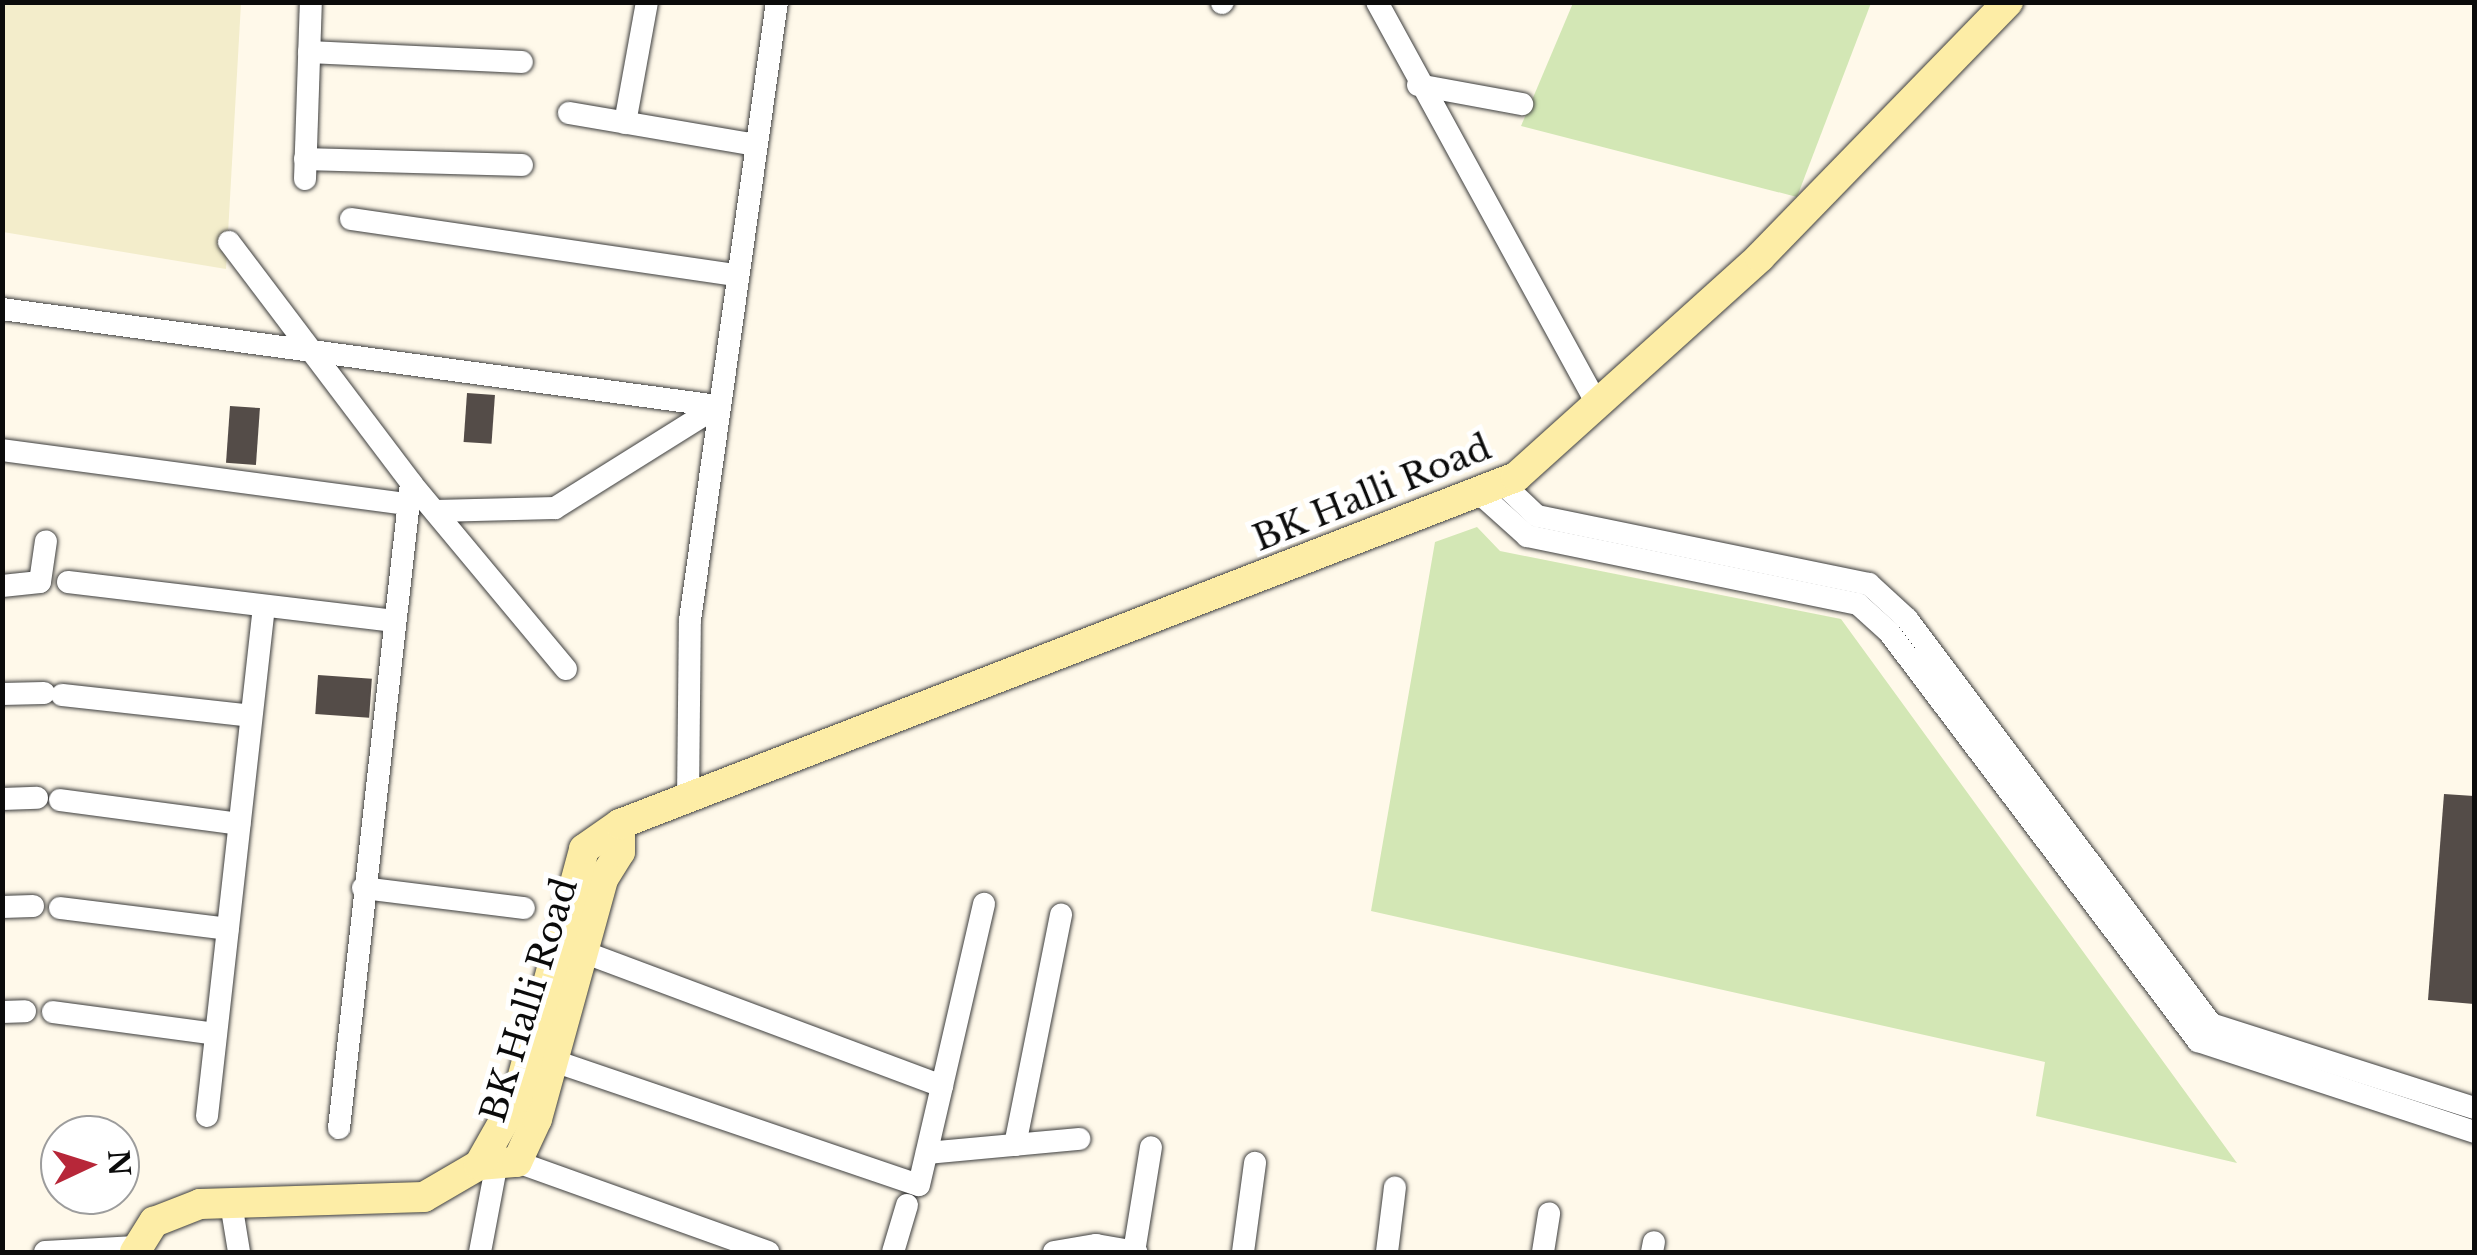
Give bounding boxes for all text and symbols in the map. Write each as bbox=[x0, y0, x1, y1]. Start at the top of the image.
street label: BK Halli Road bbox=[1247, 426, 1497, 560]
street label: BK Halli Road bbox=[472, 873, 586, 1127]
north arrow bbox=[40, 1115, 140, 1215]
text: N bbox=[100, 1149, 137, 1177]

